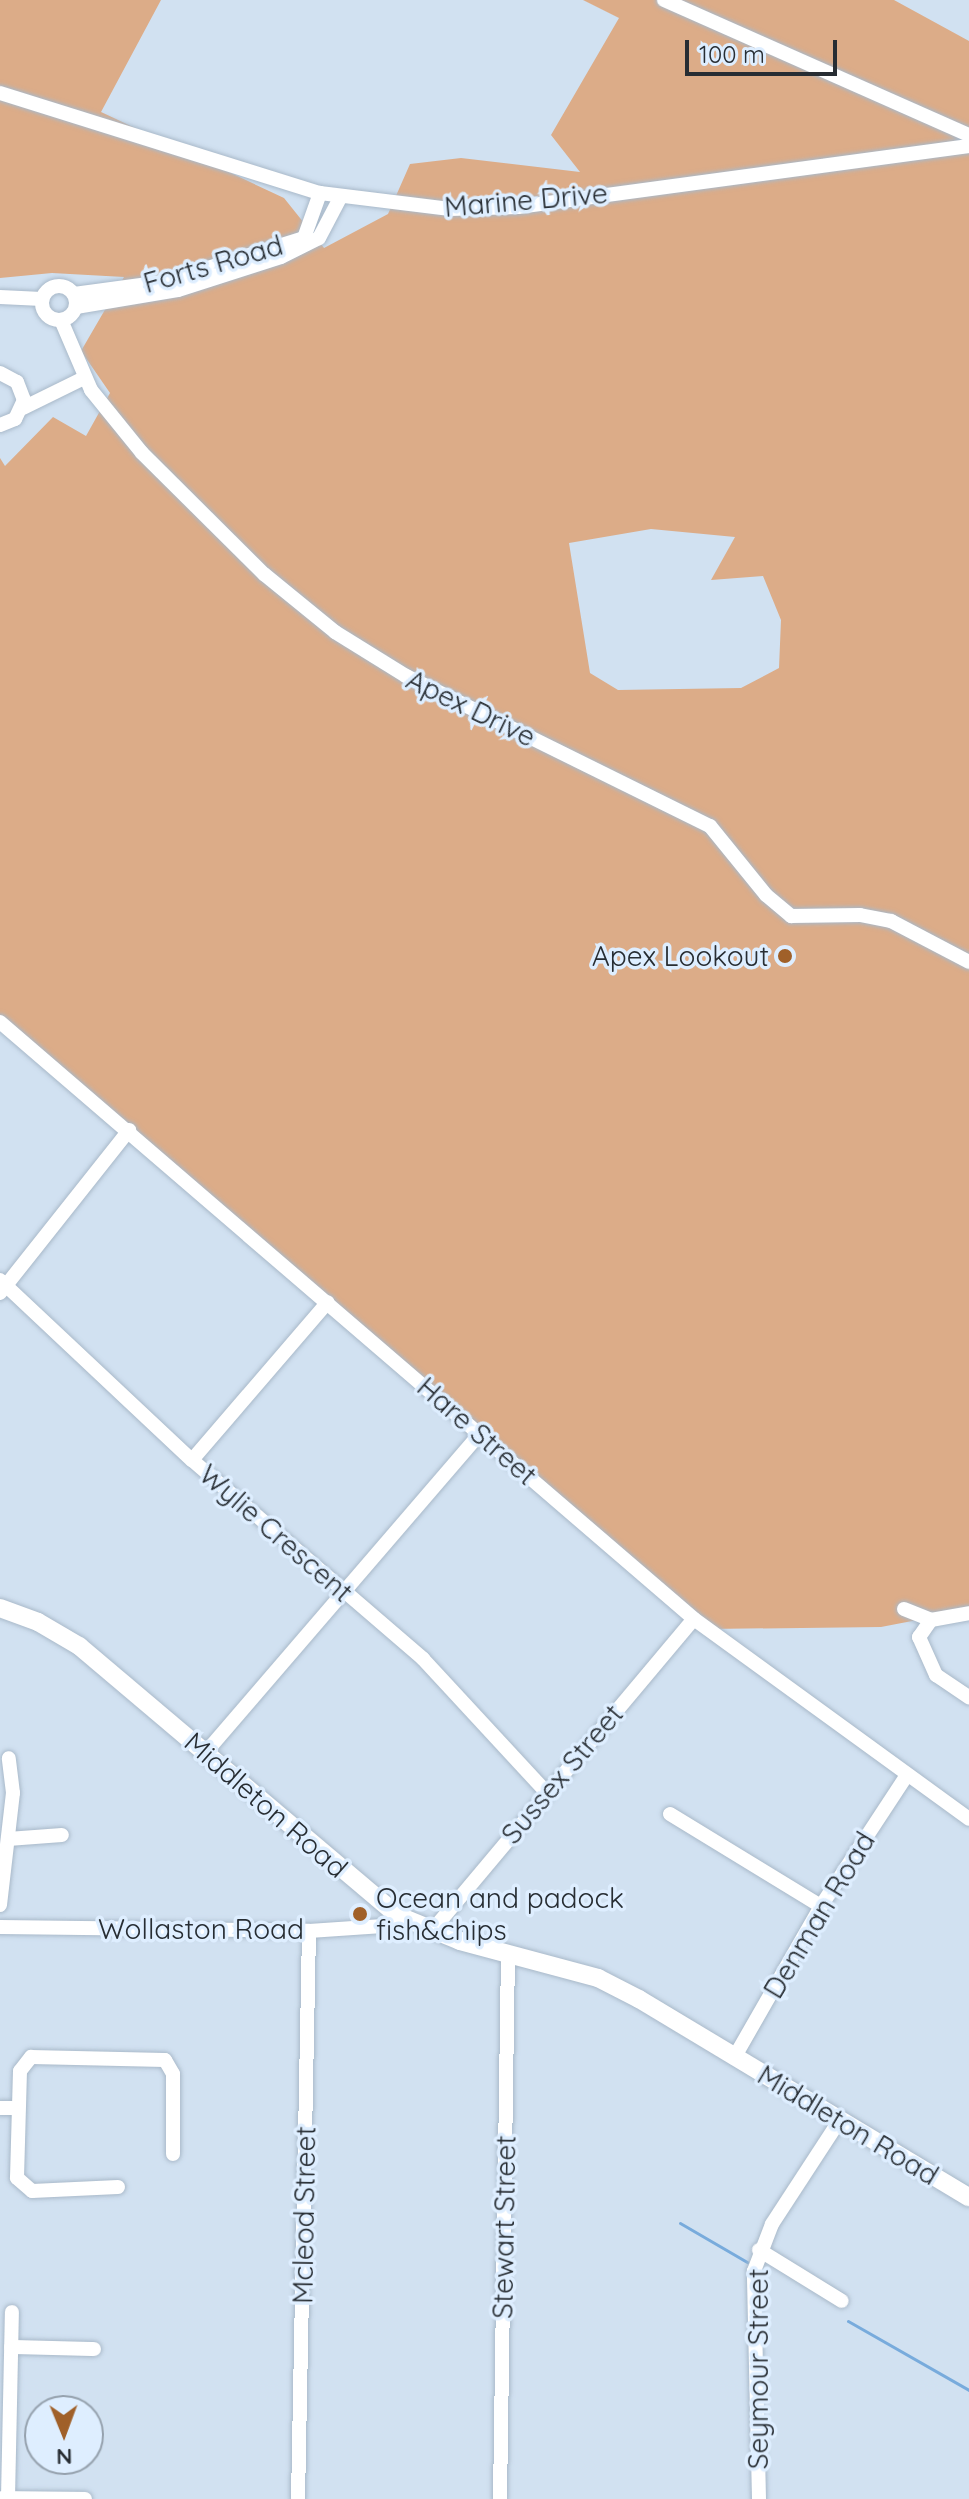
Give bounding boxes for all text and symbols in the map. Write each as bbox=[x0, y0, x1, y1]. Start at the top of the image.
scale bar bbox=[689, 24, 841, 74]
text: 100 m bbox=[699, 39, 765, 69]
street label: Marine Drive bbox=[443, 176, 609, 224]
street label: Forts Road bbox=[139, 228, 287, 300]
street label: Apex Drive bbox=[401, 662, 541, 754]
place label: Apex Lookout bbox=[592, 939, 769, 973]
marker: Apex Lookout bbox=[776, 947, 794, 965]
street label: Hare Street bbox=[410, 1370, 544, 1492]
street label: Wylie Crescent bbox=[192, 1457, 360, 1609]
street label: Sussex Street bbox=[494, 1698, 630, 1850]
street label: Middleton Road bbox=[178, 1725, 354, 1885]
street label: Denman Road bbox=[756, 1826, 882, 2004]
place label: Ocean and padock fish&chips bbox=[376, 1881, 624, 1947]
marker: Ocean and padock fish&chips bbox=[351, 1905, 369, 1923]
street label: Wollaston Road bbox=[98, 1912, 304, 1946]
street label: Middleton Road bbox=[752, 2058, 944, 2192]
street label: Mcleod Street bbox=[286, 2126, 322, 2304]
street label: Stewart Street bbox=[486, 2135, 522, 2319]
street label: Seymour Street bbox=[741, 2269, 775, 2469]
north arrow bbox=[24, 2395, 104, 2475]
text: N bbox=[56, 2443, 73, 2471]

